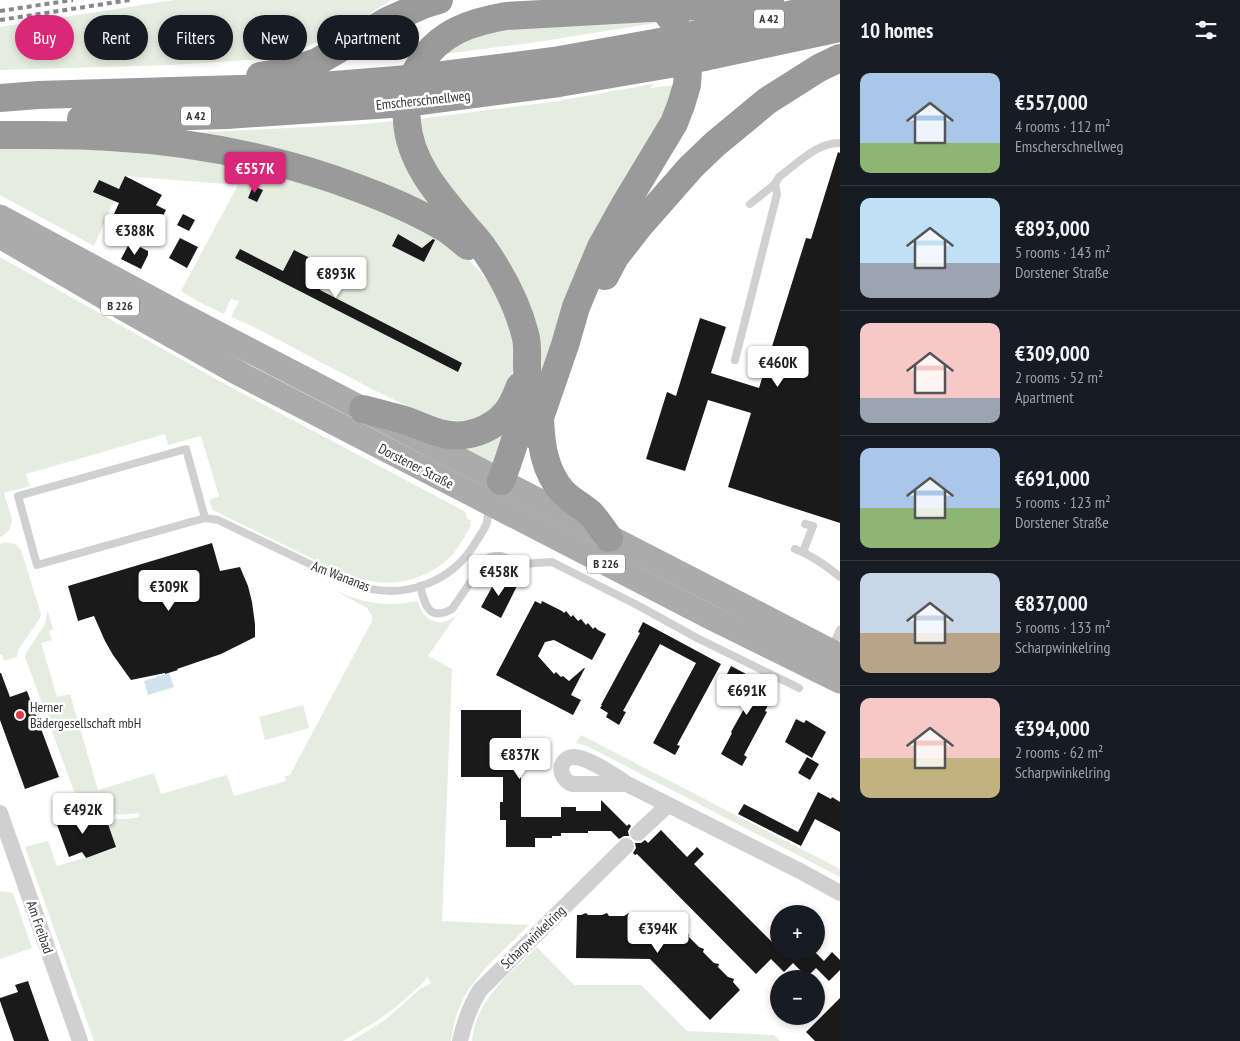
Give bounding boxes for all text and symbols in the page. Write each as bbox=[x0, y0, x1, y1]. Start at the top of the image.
road number: A 42 bbox=[754, 10, 784, 28]
chip: Buy bbox=[15, 15, 74, 60]
chip: Rent bbox=[84, 15, 148, 60]
chip: Filters bbox=[158, 15, 233, 60]
chip: New bbox=[243, 15, 307, 60]
chip: Apartment bbox=[317, 15, 419, 60]
icon: filters bbox=[1192, 16, 1220, 44]
text: 10 homes bbox=[860, 17, 933, 44]
street label: Emscherschnellweg bbox=[375, 86, 471, 114]
text: €557,000 bbox=[1015, 89, 1088, 116]
icon: home bbox=[900, 93, 960, 153]
road number: A 42 bbox=[181, 106, 211, 125]
text: 4 rooms · 112 m² bbox=[1015, 116, 1111, 136]
text: Emscherschnellweg bbox=[1015, 136, 1123, 156]
pin: €557K bbox=[220, 152, 290, 194]
text: €557K bbox=[236, 158, 274, 178]
pin: €388K bbox=[100, 214, 170, 256]
text: €893,000 bbox=[1015, 215, 1090, 242]
icon: home bbox=[900, 218, 960, 278]
text: €388K bbox=[116, 220, 154, 240]
text: 5 rooms · 143 m² bbox=[1015, 242, 1111, 262]
pin: €893K bbox=[301, 256, 371, 299]
text: Dorstener Straße bbox=[1015, 262, 1109, 282]
text: €893K bbox=[317, 263, 355, 283]
road number: B 226 bbox=[101, 296, 139, 316]
text: €309,000 bbox=[1015, 340, 1090, 367]
icon: home bbox=[900, 343, 960, 403]
pin: €460K bbox=[743, 346, 813, 388]
text: €460K bbox=[759, 352, 797, 372]
text: 2 rooms · 52 m² bbox=[1015, 367, 1103, 387]
text: Apartment bbox=[1015, 387, 1074, 407]
street label: Dorstener Straße bbox=[375, 439, 457, 493]
text: €691,000 bbox=[1015, 465, 1090, 492]
icon: home bbox=[900, 468, 960, 528]
text: 5 rooms · 123 m² bbox=[1015, 492, 1111, 512]
text: Dorstener Straße bbox=[1015, 512, 1109, 532]
pin: €458K bbox=[464, 554, 534, 597]
road number: B 226 bbox=[587, 554, 625, 574]
street label: Am Wananas bbox=[309, 557, 373, 595]
text: €458K bbox=[480, 561, 518, 581]
pin: €309K bbox=[134, 570, 204, 612]
text: €309K bbox=[150, 576, 188, 596]
text: €837,000 bbox=[1015, 590, 1088, 617]
icon: home bbox=[900, 593, 960, 653]
text: 5 rooms · 133 m² bbox=[1015, 617, 1111, 637]
text: Scharpwinkelring bbox=[1015, 637, 1110, 657]
pin: €691K bbox=[712, 674, 782, 716]
text: €691K bbox=[728, 680, 766, 700]
place label: Herner Bädergesellschaft mbH bbox=[30, 698, 141, 732]
marker: Herner Bädergesellschaft mbH bbox=[14, 709, 26, 721]
text: €394,000 bbox=[1015, 715, 1090, 742]
icon: home bbox=[900, 718, 960, 778]
pin: €837K bbox=[485, 738, 555, 780]
text: 2 rooms · 62 m² bbox=[1015, 742, 1103, 762]
text: €837K bbox=[501, 744, 539, 764]
text: Scharpwinkelring bbox=[1015, 762, 1110, 782]
pin: €492K bbox=[48, 792, 118, 835]
text: €492K bbox=[64, 799, 102, 819]
street label: Am Freibad bbox=[23, 898, 57, 956]
street label: Scharpwinkelring bbox=[497, 902, 569, 972]
map controls bbox=[770, 905, 825, 1025]
button: + bbox=[770, 905, 825, 960]
pin: €394K bbox=[623, 912, 693, 954]
text: €394K bbox=[639, 918, 677, 938]
button: − bbox=[770, 970, 825, 1025]

